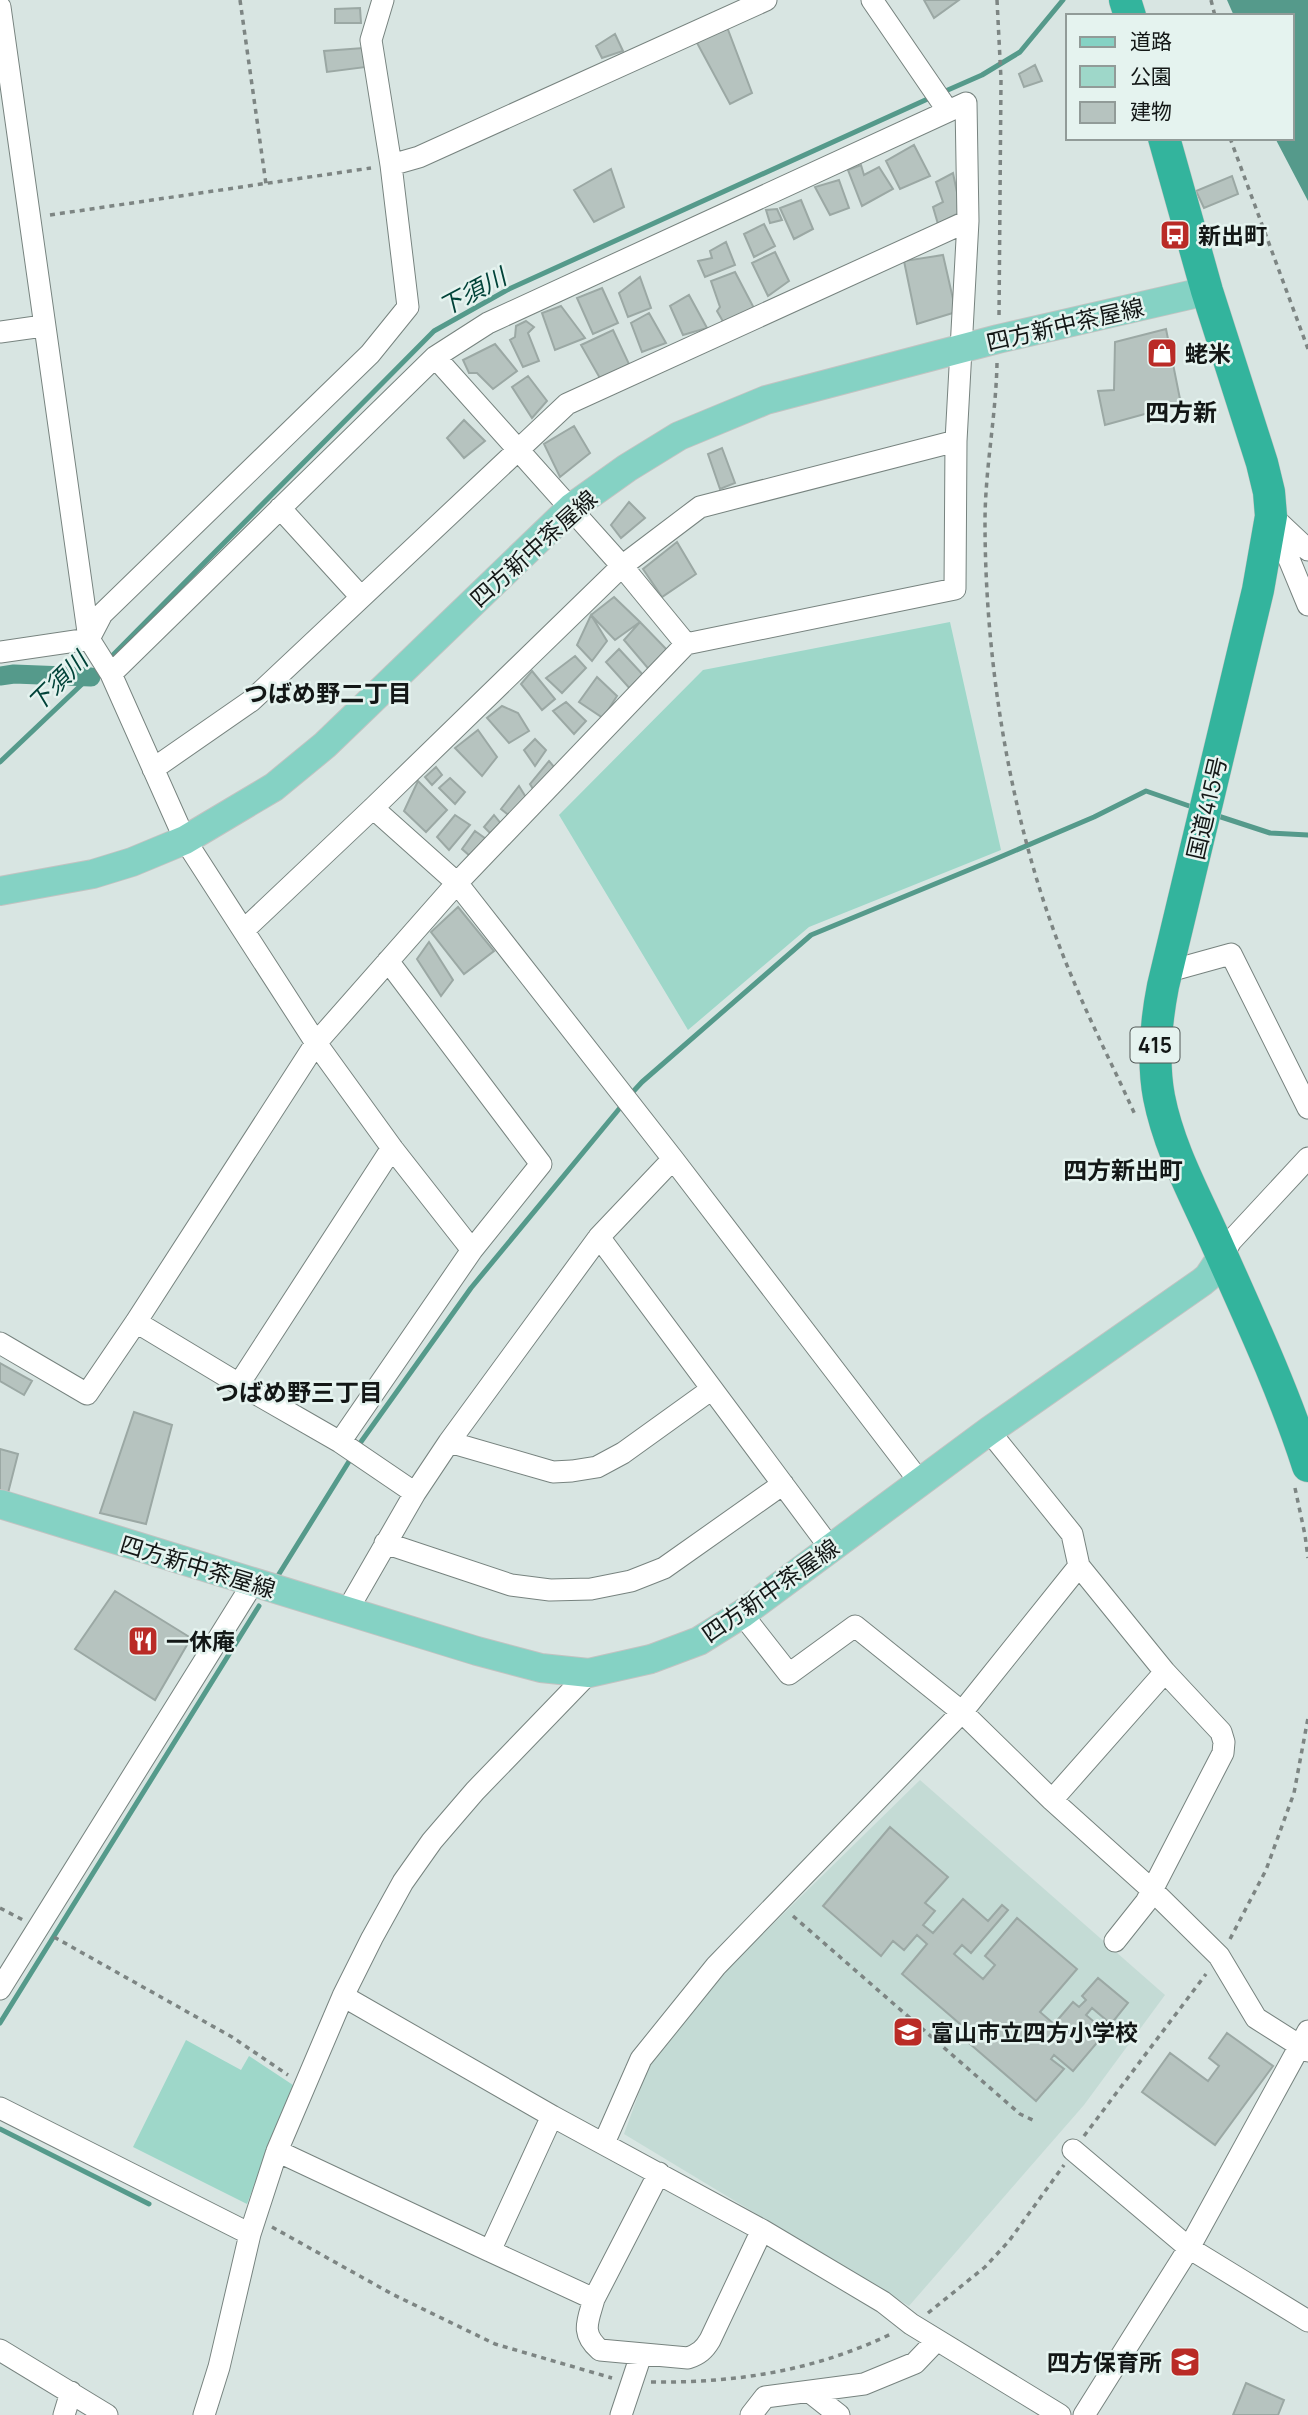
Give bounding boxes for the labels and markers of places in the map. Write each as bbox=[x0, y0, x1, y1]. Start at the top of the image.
bus stop icon: 新出町 bbox=[1158, 218, 1192, 252]
place label: 新出町 bbox=[1198, 219, 1267, 251]
shop icon: 蛯米 bbox=[1145, 336, 1179, 370]
place label: 蛯米 bbox=[1185, 337, 1231, 369]
restaurant icon: 一休庵 bbox=[126, 1624, 160, 1658]
place label: 一休庵 bbox=[166, 1625, 235, 1657]
school or university icon: 富山市立四方小学校 bbox=[891, 2015, 925, 2049]
place label: 富山市立四方小学校 bbox=[931, 2016, 1138, 2048]
school or university icon: 四方保育所 bbox=[1168, 2345, 1202, 2379]
place label: 四方保育所 bbox=[1047, 2346, 1162, 2378]

